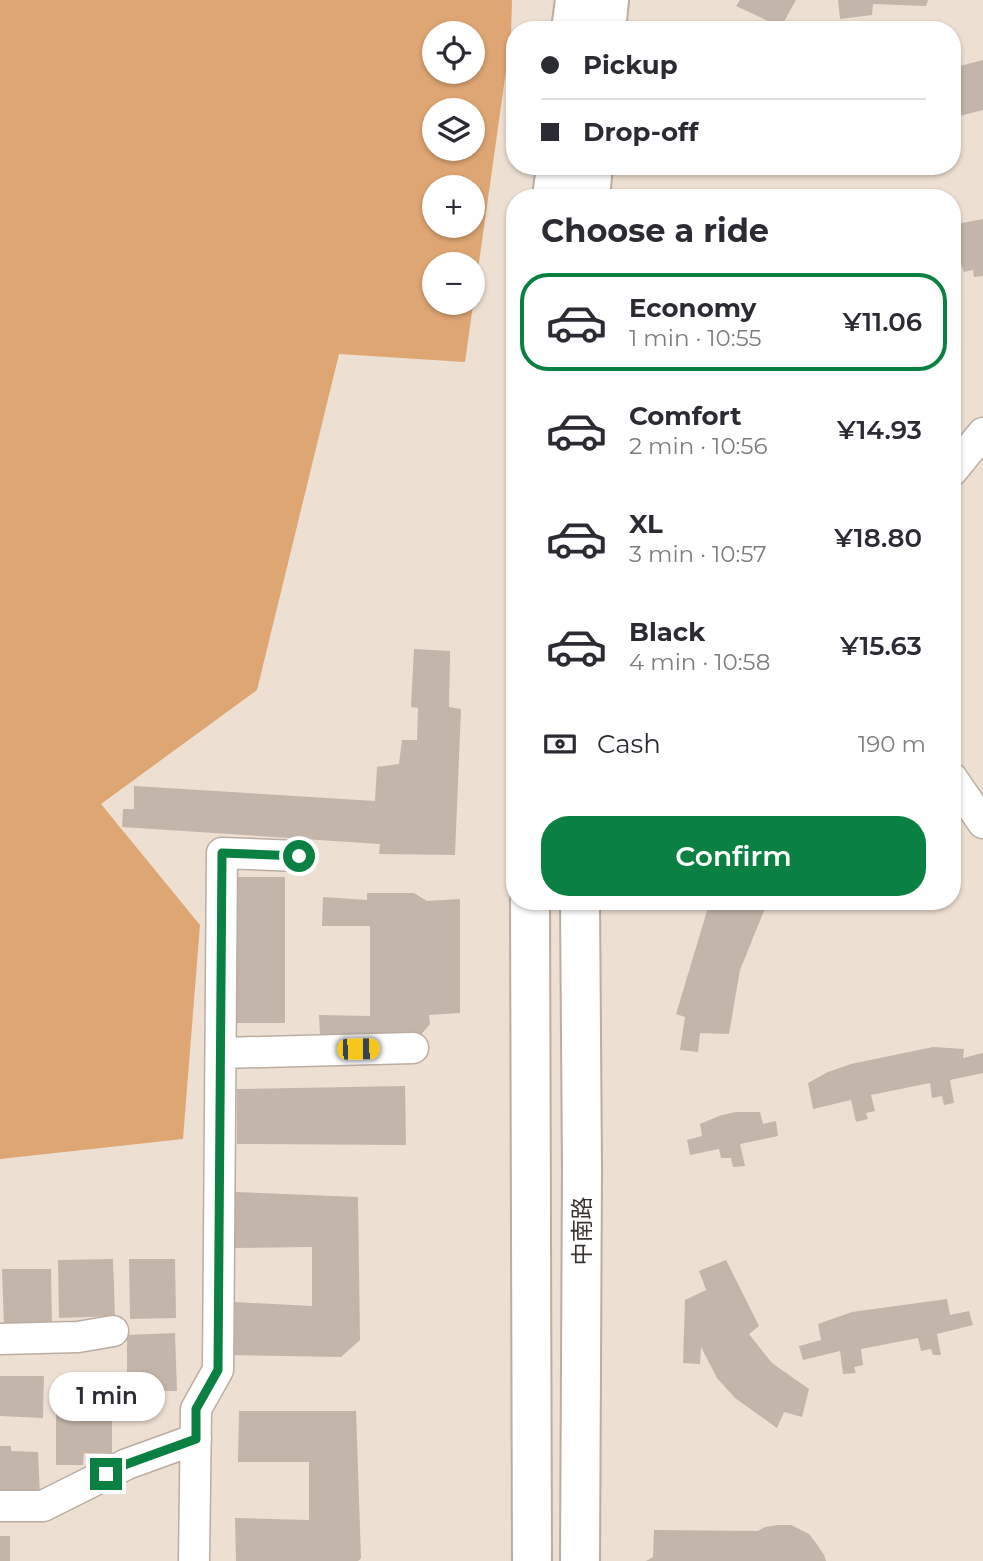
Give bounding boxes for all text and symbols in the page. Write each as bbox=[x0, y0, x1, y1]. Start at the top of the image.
map controls bbox=[422, 21, 485, 315]
button: locate bbox=[422, 21, 485, 84]
text: Pickup bbox=[583, 49, 678, 81]
button: layers bbox=[422, 98, 485, 161]
text: Drop-off bbox=[583, 116, 698, 148]
button: + bbox=[422, 175, 485, 238]
text: Choose a ride bbox=[541, 211, 769, 250]
button: − bbox=[422, 252, 485, 315]
icon: car bbox=[545, 291, 608, 354]
text: Economy bbox=[629, 292, 756, 324]
text: ¥11.06 bbox=[843, 306, 922, 338]
text: 1 min · 10:55 bbox=[629, 324, 762, 352]
icon: car bbox=[545, 399, 608, 462]
text: Comfort bbox=[629, 400, 741, 432]
text: ¥14.93 bbox=[837, 414, 922, 446]
text: 2 min · 10:56 bbox=[629, 432, 768, 460]
icon: car bbox=[545, 507, 608, 570]
text: XL bbox=[629, 508, 663, 540]
text: ¥18.80 bbox=[834, 522, 922, 554]
text: 3 min · 10:57 bbox=[629, 540, 767, 568]
icon: car bbox=[545, 615, 608, 678]
text: Black bbox=[629, 616, 705, 648]
text: ¥15.63 bbox=[840, 630, 922, 662]
text: 4 min · 10:58 bbox=[629, 648, 770, 676]
icon: cash bbox=[541, 725, 579, 763]
text: Cash bbox=[597, 728, 661, 760]
text: 190 m bbox=[858, 730, 926, 758]
button: Confirm bbox=[541, 816, 926, 896]
route start bbox=[283, 840, 315, 872]
car bbox=[337, 1038, 380, 1060]
street label: 中南路 bbox=[568, 1197, 596, 1266]
callout: 1 min bbox=[48, 1372, 164, 1422]
text: 1 min bbox=[76, 1382, 138, 1410]
route end bbox=[90, 1458, 122, 1490]

